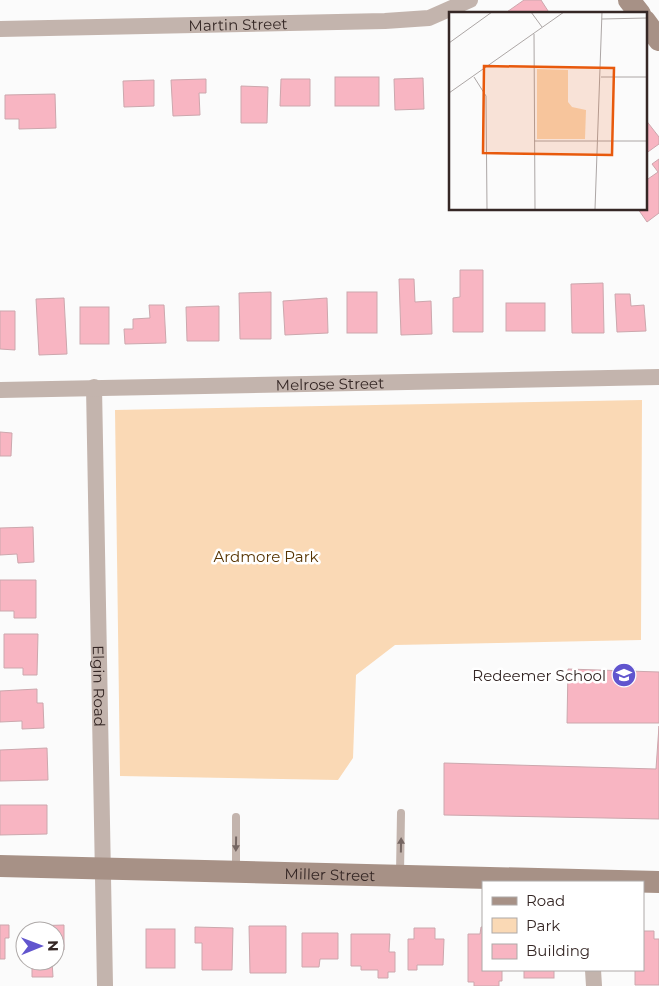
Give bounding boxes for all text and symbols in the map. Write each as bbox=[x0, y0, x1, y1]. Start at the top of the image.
inset map bbox=[449, 12, 646, 210]
street label: Martin Street bbox=[188, 14, 288, 35]
street label: Melrose Street bbox=[276, 373, 384, 394]
park label: Ardmore Park bbox=[213, 547, 319, 566]
street label: Elgin Road bbox=[89, 645, 110, 727]
school or university icon: Redeemer School bbox=[611, 662, 637, 688]
place label: Redeemer School bbox=[472, 666, 606, 685]
one-way arrow bbox=[232, 836, 240, 852]
one-way arrow bbox=[397, 837, 405, 853]
street label: Miller Street bbox=[284, 863, 376, 885]
legend bbox=[482, 881, 644, 971]
text: Road bbox=[526, 891, 565, 910]
text: Park bbox=[526, 916, 560, 935]
north arrow bbox=[15, 921, 65, 971]
text: N bbox=[44, 940, 62, 952]
text: Building bbox=[526, 941, 590, 960]

